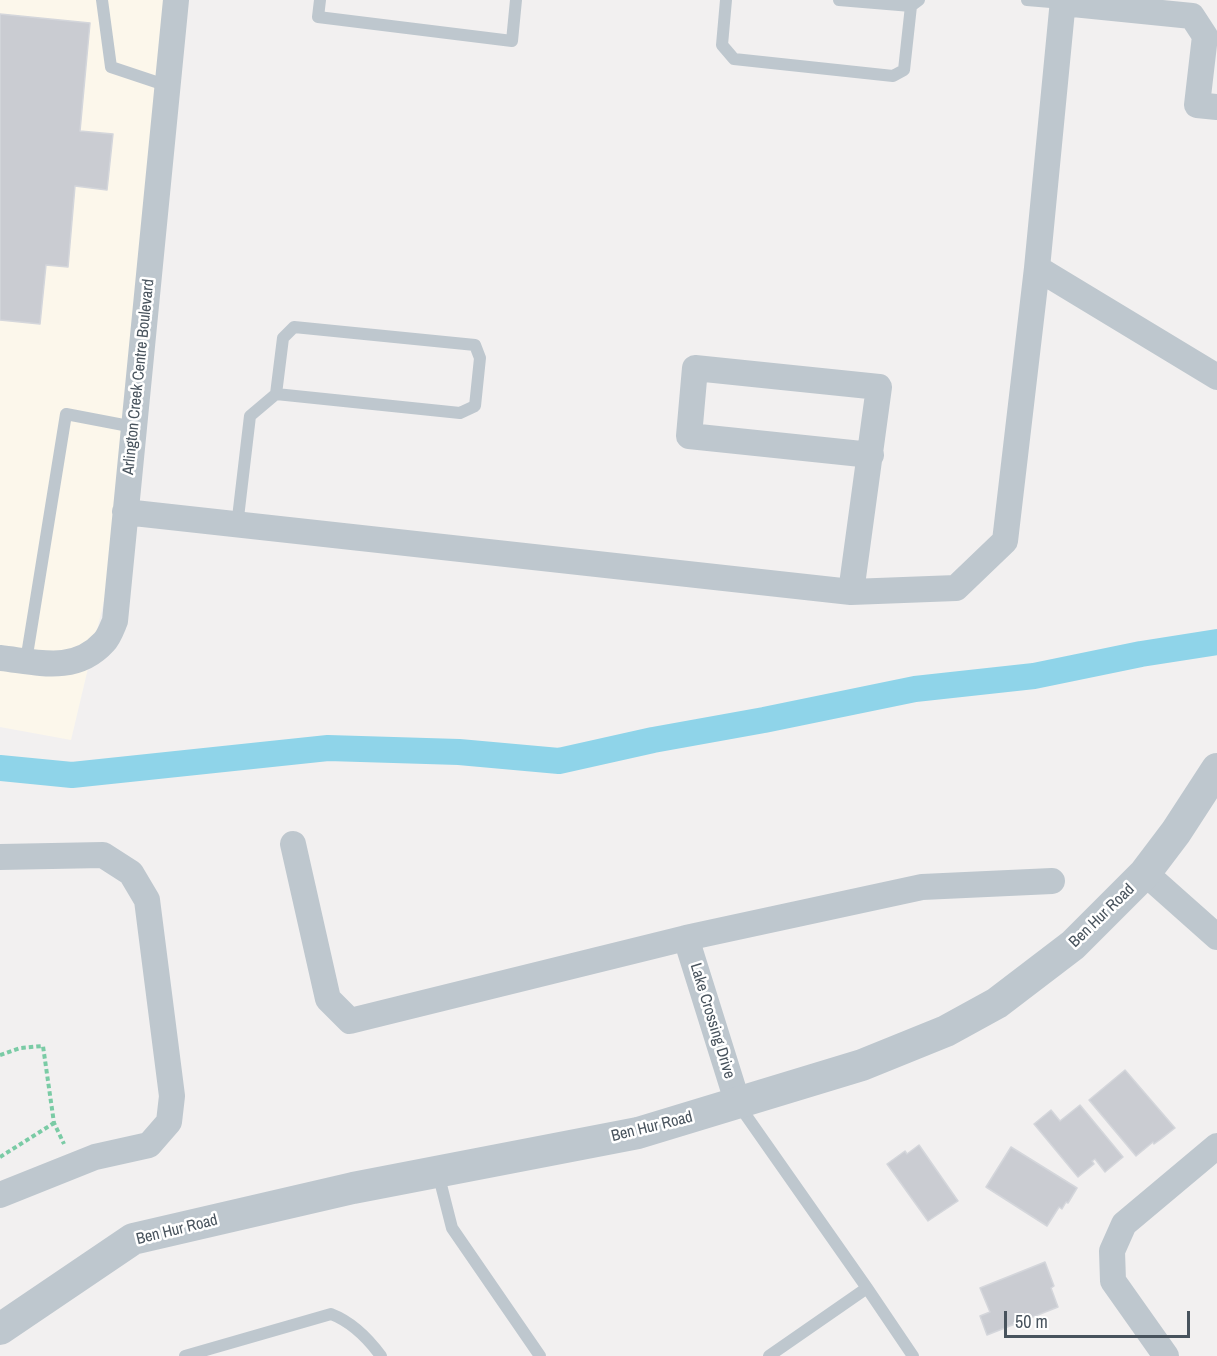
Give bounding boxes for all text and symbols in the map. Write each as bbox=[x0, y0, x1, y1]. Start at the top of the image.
street label: Arlington Creek Centre Boulevard bbox=[119, 278, 159, 476]
street label: Ben Hur Road bbox=[1065, 880, 1139, 952]
street label: Lake Crossing Drive bbox=[685, 961, 739, 1081]
street label: Ben Hur Road bbox=[609, 1108, 695, 1146]
street label: Ben Hur Road bbox=[134, 1211, 220, 1249]
scale bar bbox=[1007, 1299, 1193, 1337]
text: 50 m bbox=[1015, 1309, 1048, 1334]

